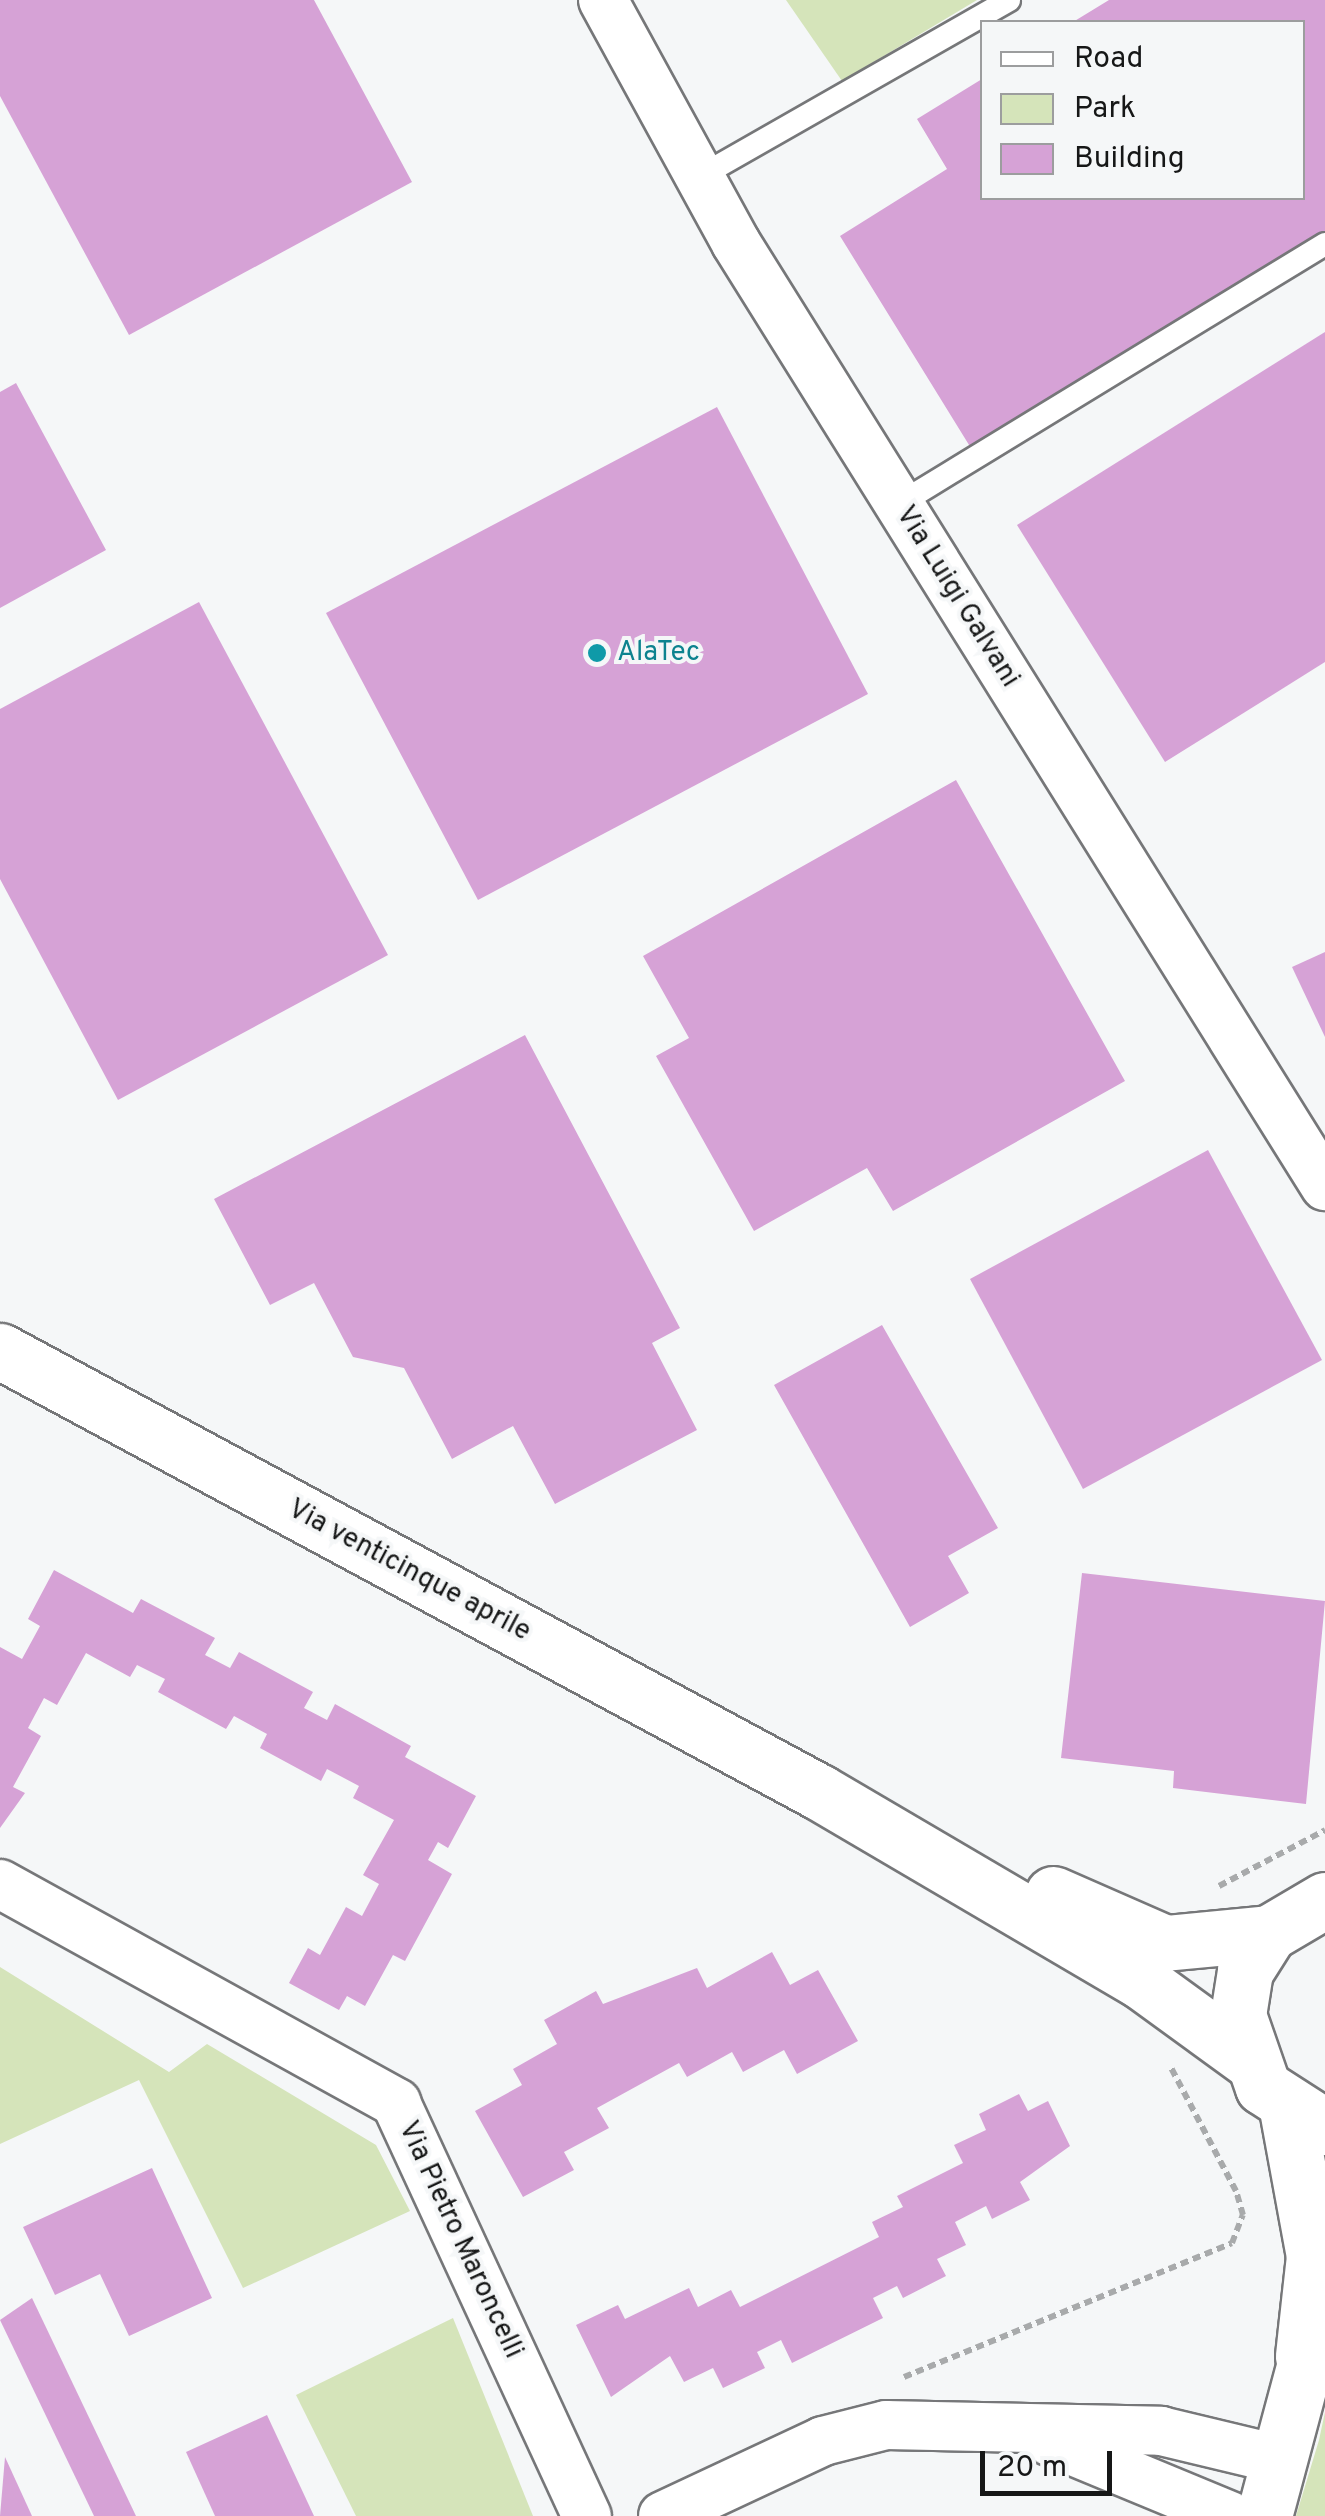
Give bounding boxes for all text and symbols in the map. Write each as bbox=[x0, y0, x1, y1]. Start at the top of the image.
legend bbox=[980, 20, 1305, 200]
text: Road bbox=[1074, 41, 1143, 78]
text: Park bbox=[1074, 91, 1136, 128]
text: Building bbox=[1074, 141, 1185, 178]
street label: Via Luigi Galvani bbox=[888, 500, 1026, 694]
place label: AlaTec bbox=[617, 636, 700, 670]
marker: AlaTec bbox=[586, 642, 608, 664]
street label: Via venticinque aprile bbox=[282, 1493, 536, 1649]
street label: Via Pietro Maroncelli bbox=[390, 2116, 530, 2364]
scale bar bbox=[985, 2431, 1118, 2493]
text: 20 m bbox=[997, 2450, 1067, 2487]

